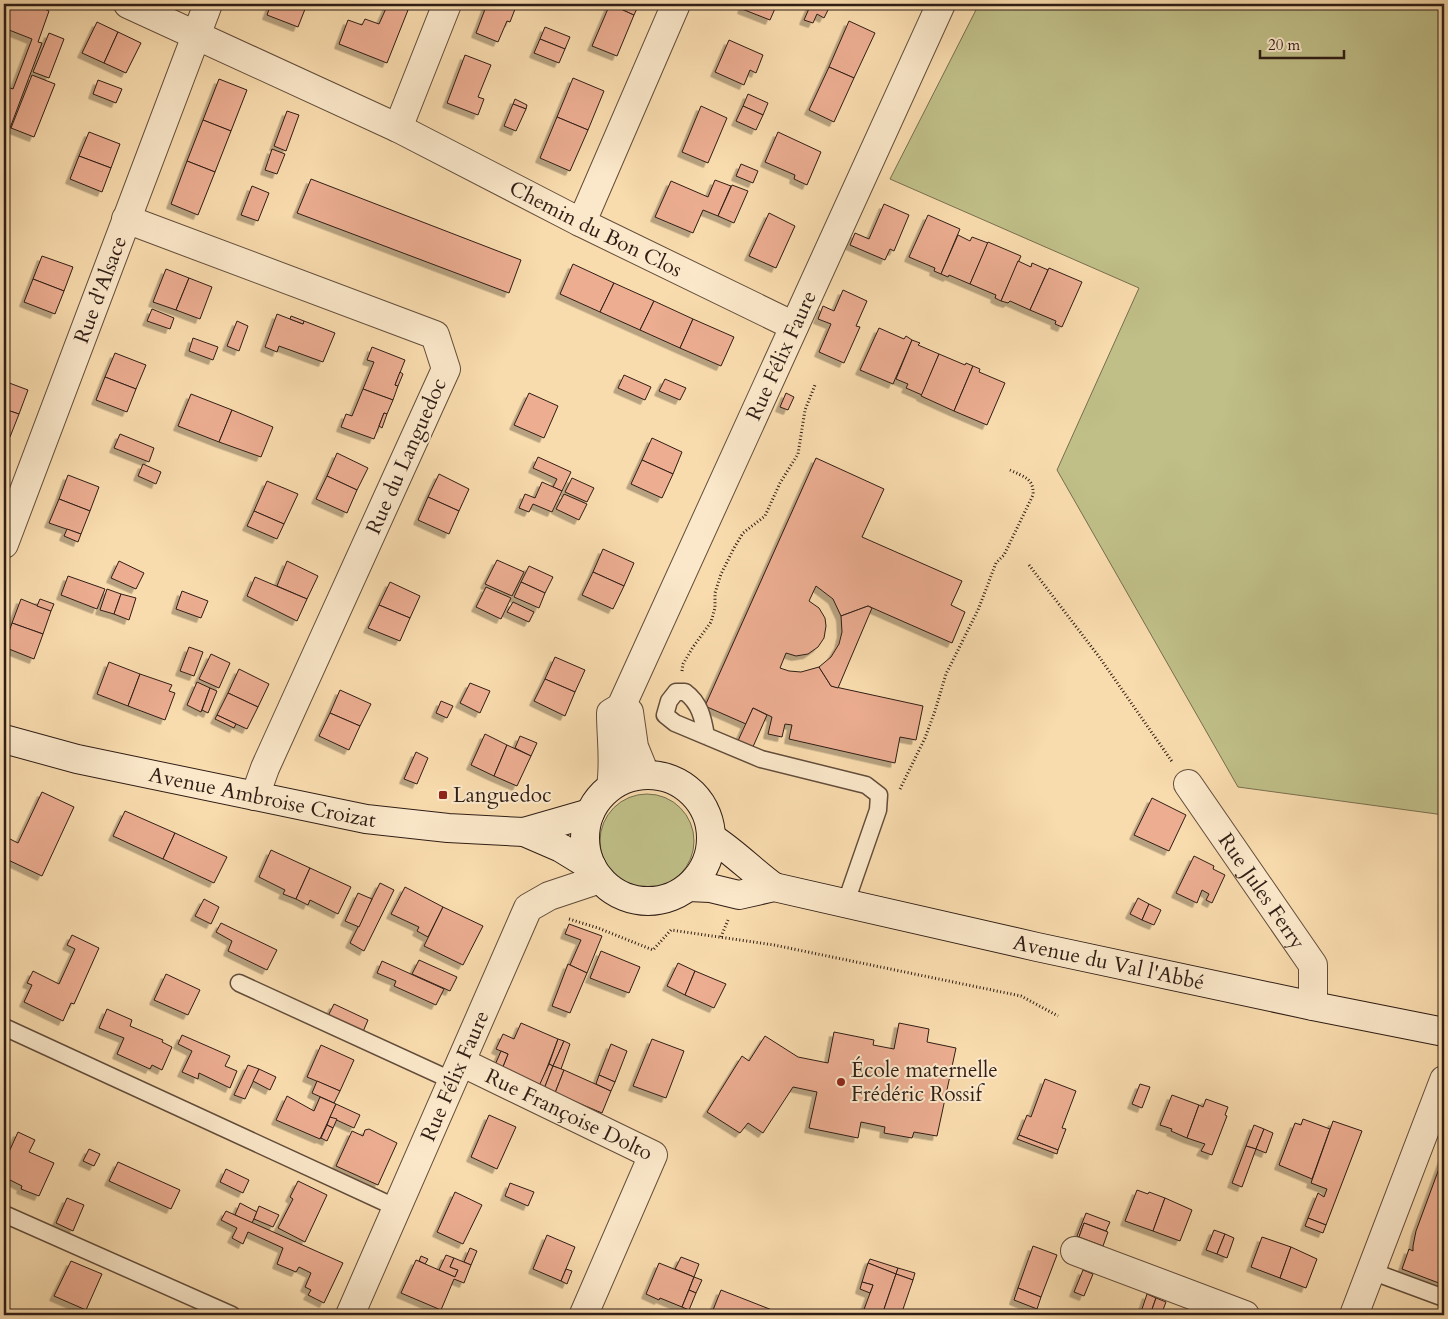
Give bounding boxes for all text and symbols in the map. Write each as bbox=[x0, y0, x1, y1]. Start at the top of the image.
scale bar bbox=[1260, 28, 1344, 60]
text: 20 m bbox=[1268, 35, 1300, 55]
street label: Chemin du Bon Clos bbox=[504, 174, 687, 284]
street label: Rue d'Alsace bbox=[67, 232, 134, 348]
street label: Rue Félix Faure bbox=[739, 286, 824, 425]
street label: Rue du Languedoc bbox=[359, 373, 454, 539]
street label: Avenue Ambroise Croizat bbox=[146, 760, 377, 835]
place label: Languedoc bbox=[453, 781, 552, 810]
marker: Languedoc bbox=[437, 789, 449, 801]
street label: Rue Jules Ferry bbox=[1211, 827, 1312, 955]
street label: Avenue du Val l'Abbé bbox=[1010, 928, 1207, 997]
street label: Rue Félix Faure bbox=[414, 1006, 496, 1146]
place label: École maternelle Frédéric Rossif bbox=[851, 1056, 998, 1109]
street label: Rue Françoise Dolto bbox=[480, 1062, 657, 1168]
marker: École maternelle Frédéric Rossif bbox=[835, 1076, 847, 1088]

